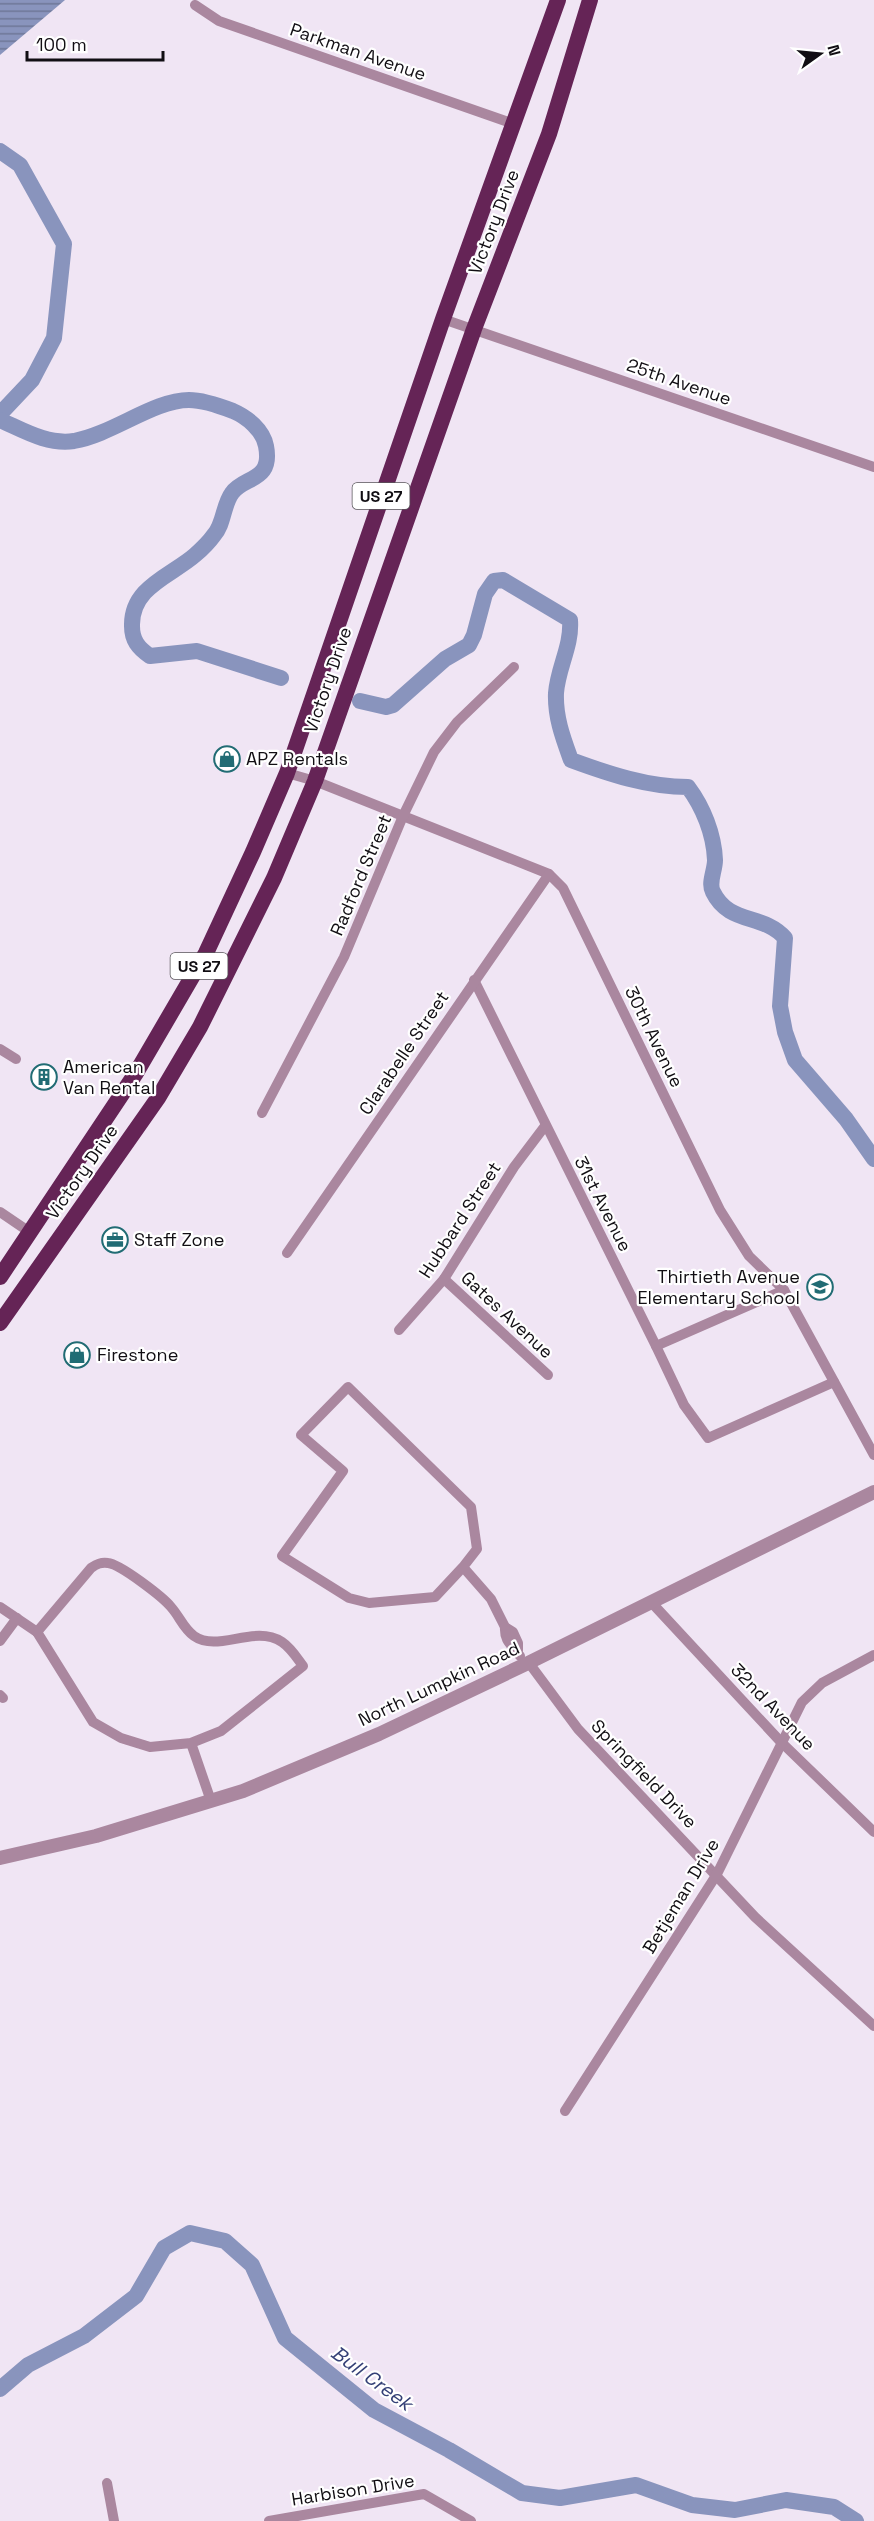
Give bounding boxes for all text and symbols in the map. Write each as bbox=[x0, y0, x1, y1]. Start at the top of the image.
street label: Parkman Avenue bbox=[287, 17, 429, 86]
scale bar bbox=[27, 24, 164, 62]
north arrow bbox=[790, 24, 850, 84]
text: 100 m bbox=[36, 33, 87, 56]
text: N bbox=[822, 42, 846, 58]
street label: Victory Drive bbox=[463, 166, 524, 278]
street label: 25th Avenue bbox=[624, 353, 734, 410]
road number: US 27 bbox=[352, 483, 410, 509]
street label: Victory Drive bbox=[299, 624, 356, 736]
shop icon: APZ Rentals bbox=[212, 744, 242, 774]
place label: APZ Rentals bbox=[246, 747, 348, 770]
street label: Radford Street bbox=[325, 811, 396, 939]
road number: US 27 bbox=[170, 953, 228, 979]
street label: 30th Avenue bbox=[620, 982, 689, 1091]
street label: Clarabelle Street bbox=[354, 986, 454, 1119]
place label: American Van Rental bbox=[63, 1055, 155, 1099]
building icon: American Van Rental bbox=[29, 1062, 59, 1092]
street label: Victory Drive bbox=[40, 1120, 123, 1224]
street label: 31st Avenue bbox=[570, 1152, 637, 1255]
street label: Hubbard Street bbox=[413, 1157, 506, 1282]
office icon: Staff Zone bbox=[100, 1225, 130, 1255]
place label: Staff Zone bbox=[134, 1228, 224, 1251]
place label: Thirtieth Avenue Elementary School bbox=[637, 1265, 800, 1309]
street label: Gates Avenue bbox=[456, 1266, 558, 1363]
school or university icon: Thirtieth Avenue Elementary School bbox=[805, 1272, 835, 1302]
shop icon: Firestone bbox=[62, 1340, 92, 1370]
place label: Firestone bbox=[97, 1343, 178, 1366]
street label: North Lumpkin Road bbox=[354, 1636, 523, 1731]
street label: 32nd Avenue bbox=[726, 1658, 821, 1755]
street label: Springfield Drive bbox=[587, 1714, 702, 1833]
street label: Betjeman Drive bbox=[637, 1834, 724, 1957]
water label: Bull Creek bbox=[326, 2340, 420, 2418]
street label: Harbison Drive bbox=[290, 2468, 416, 2511]

